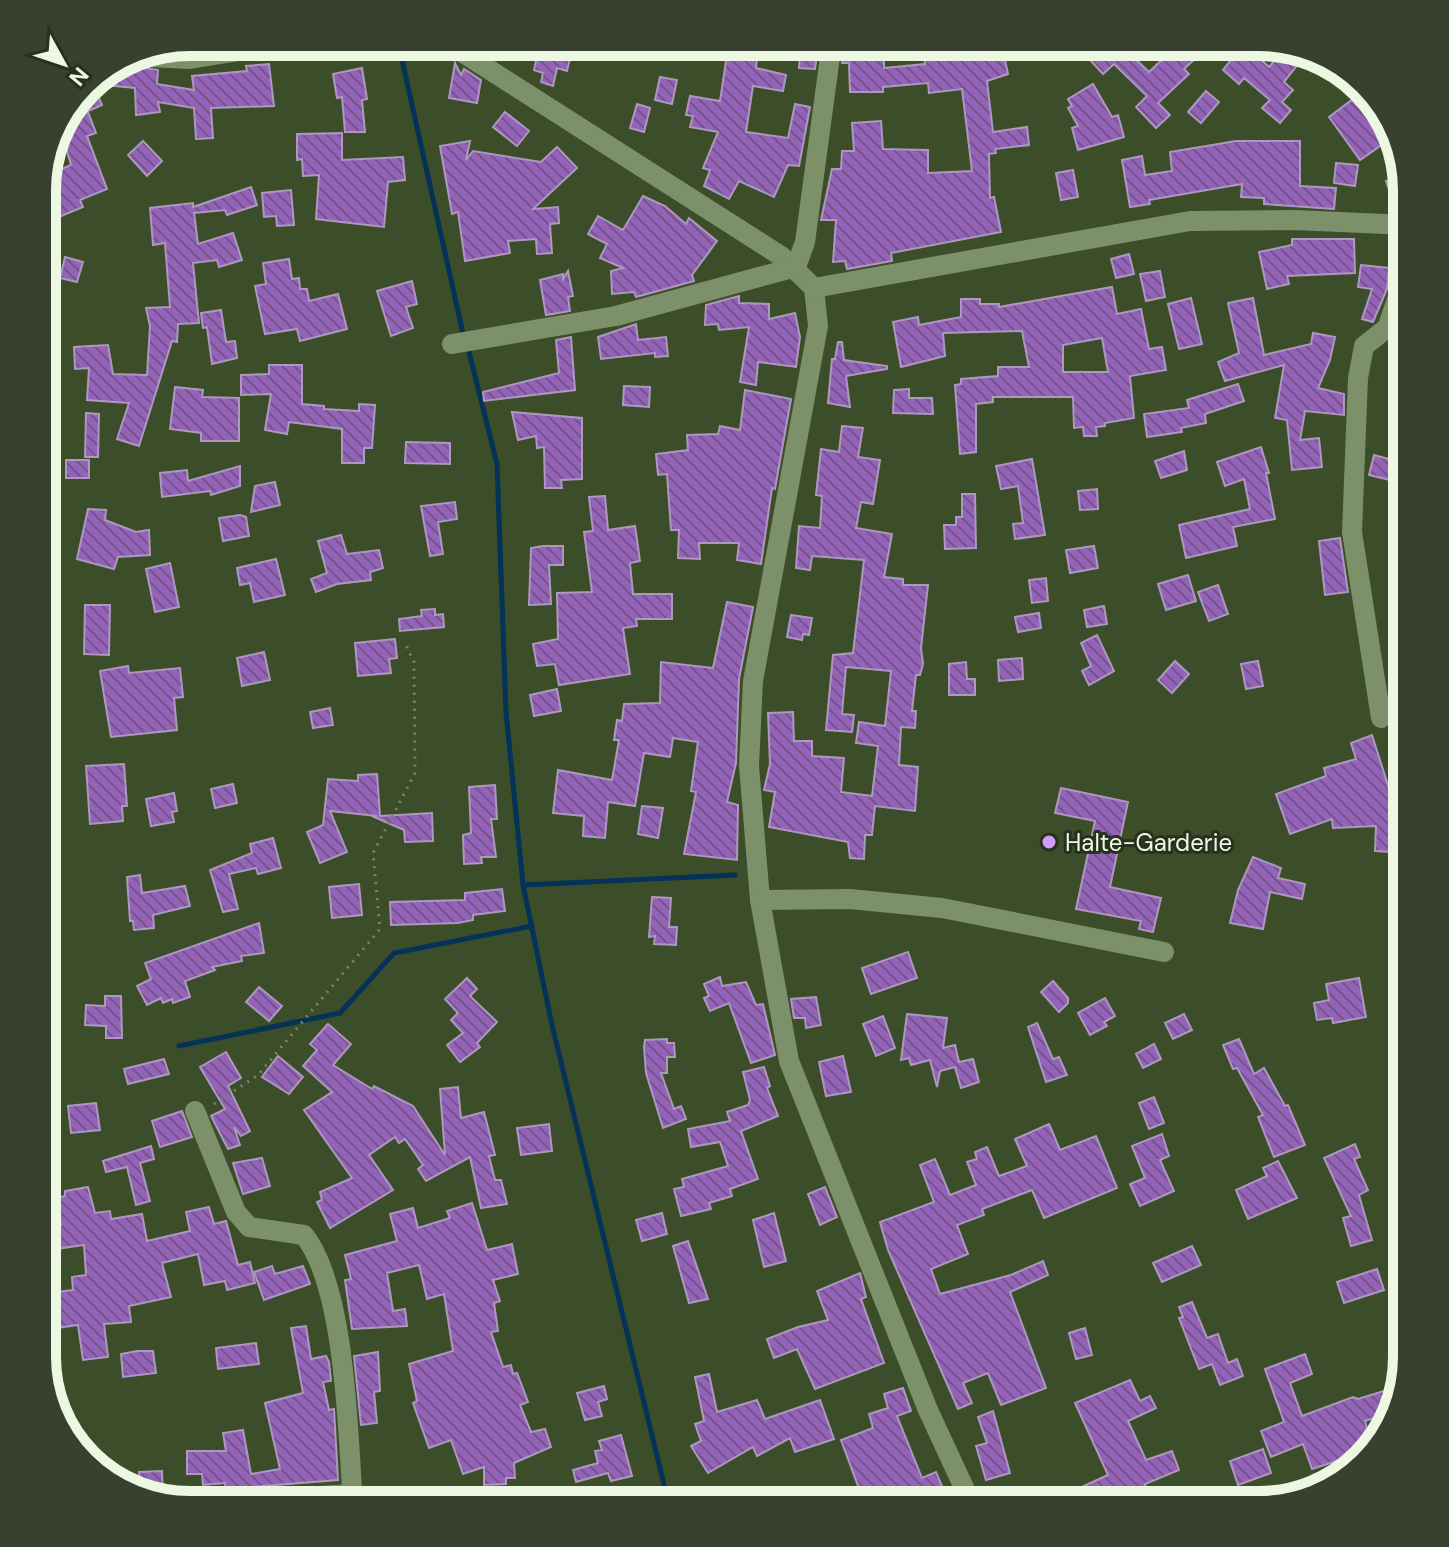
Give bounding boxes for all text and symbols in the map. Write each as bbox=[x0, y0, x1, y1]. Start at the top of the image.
north arrow bbox=[24, 24, 104, 104]
text: N bbox=[63, 61, 95, 92]
place label: Halte-Garderie bbox=[1065, 827, 1232, 858]
marker: Halte-Garderie bbox=[1040, 833, 1058, 851]

